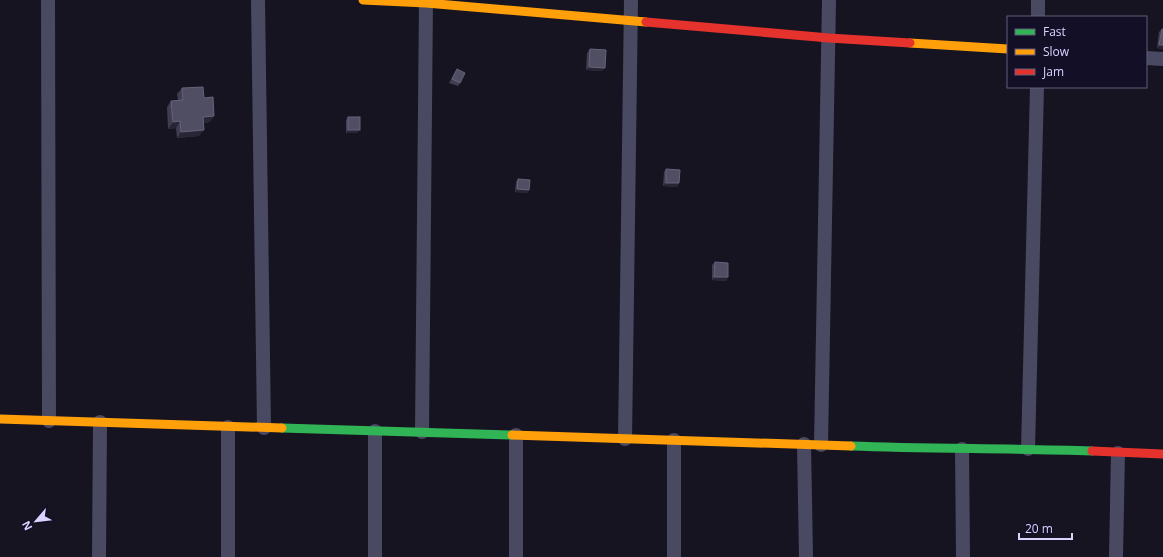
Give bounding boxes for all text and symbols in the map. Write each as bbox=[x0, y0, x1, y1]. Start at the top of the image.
legend bbox=[1007, 16, 1147, 88]
text: Fast bbox=[1043, 23, 1066, 40]
text: Slow bbox=[1043, 43, 1070, 60]
text: Jam bbox=[1042, 63, 1064, 80]
north arrow bbox=[16, 501, 56, 541]
scale bar bbox=[1019, 515, 1072, 541]
text: N bbox=[18, 518, 35, 533]
text: 20 m bbox=[1025, 520, 1053, 537]

